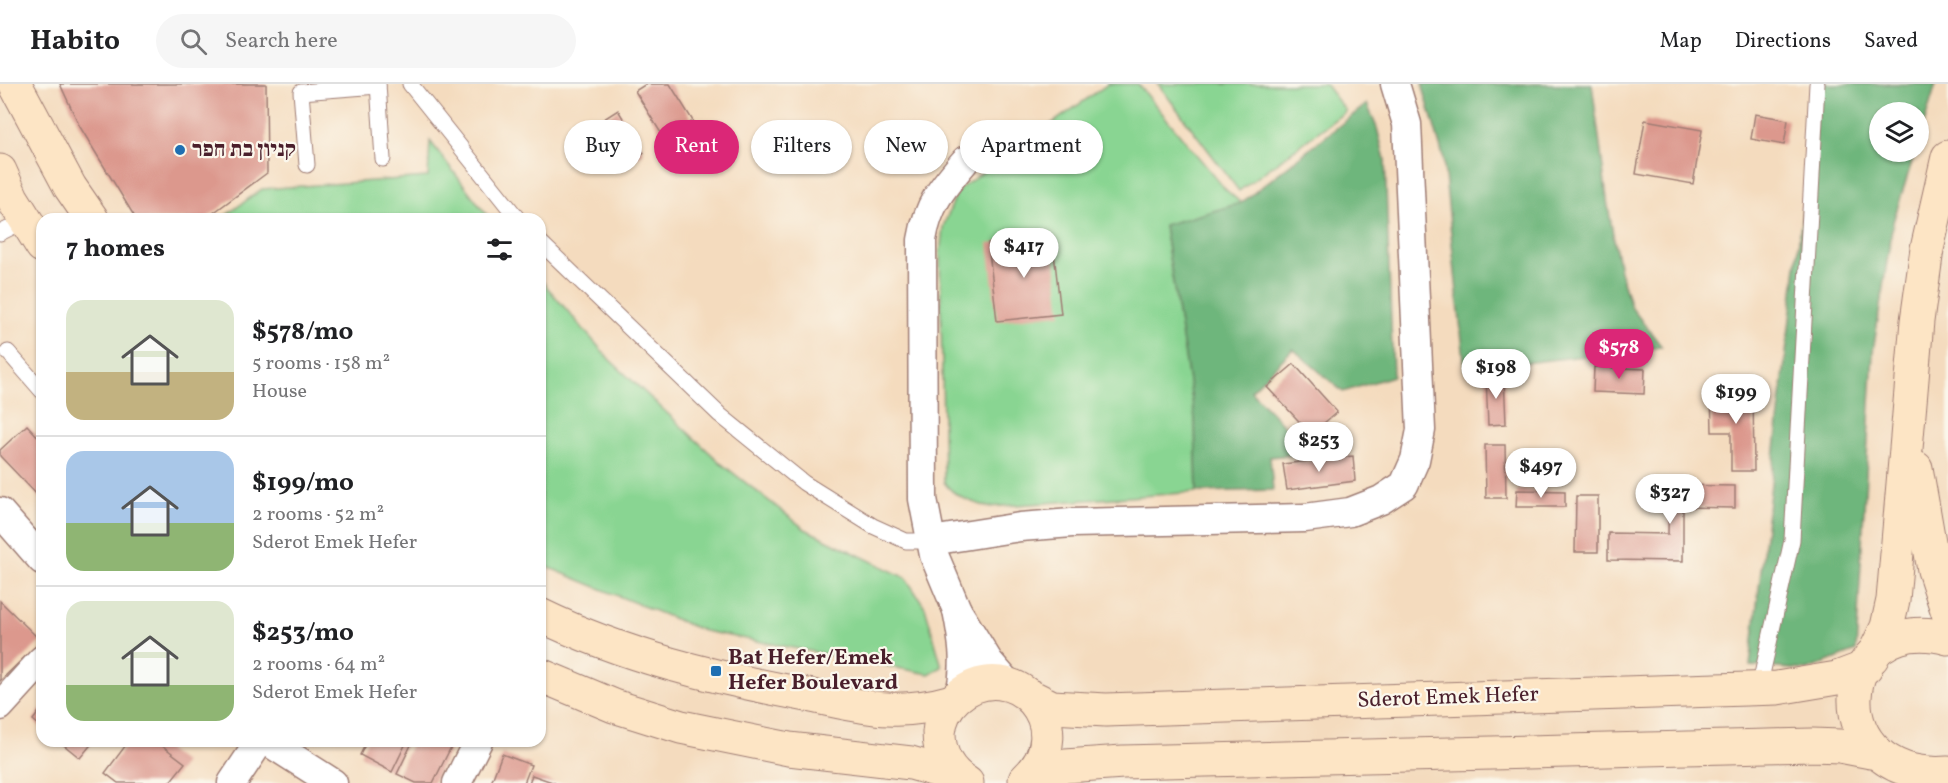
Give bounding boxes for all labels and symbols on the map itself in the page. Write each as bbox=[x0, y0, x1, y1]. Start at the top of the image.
place label: קניון בת חפר bbox=[192, 135, 296, 166]
marker: קניון בת חפר bbox=[173, 143, 187, 157]
pin: $417 bbox=[988, 228, 1060, 279]
pin: $578 bbox=[1583, 329, 1655, 380]
pin: $198 bbox=[1460, 349, 1532, 400]
pin: $199 bbox=[1700, 374, 1772, 425]
pin: $253 bbox=[1283, 422, 1355, 473]
pin: $497 bbox=[1505, 448, 1577, 499]
pin: $327 bbox=[1634, 474, 1706, 525]
place label: Bat Hefer/Emek Hefer Boulevard bbox=[728, 643, 898, 699]
marker: Bat Hefer/Emek Hefer Boulevard bbox=[709, 664, 723, 678]
street label: Sderot Emek Hefer bbox=[1357, 679, 1539, 717]

